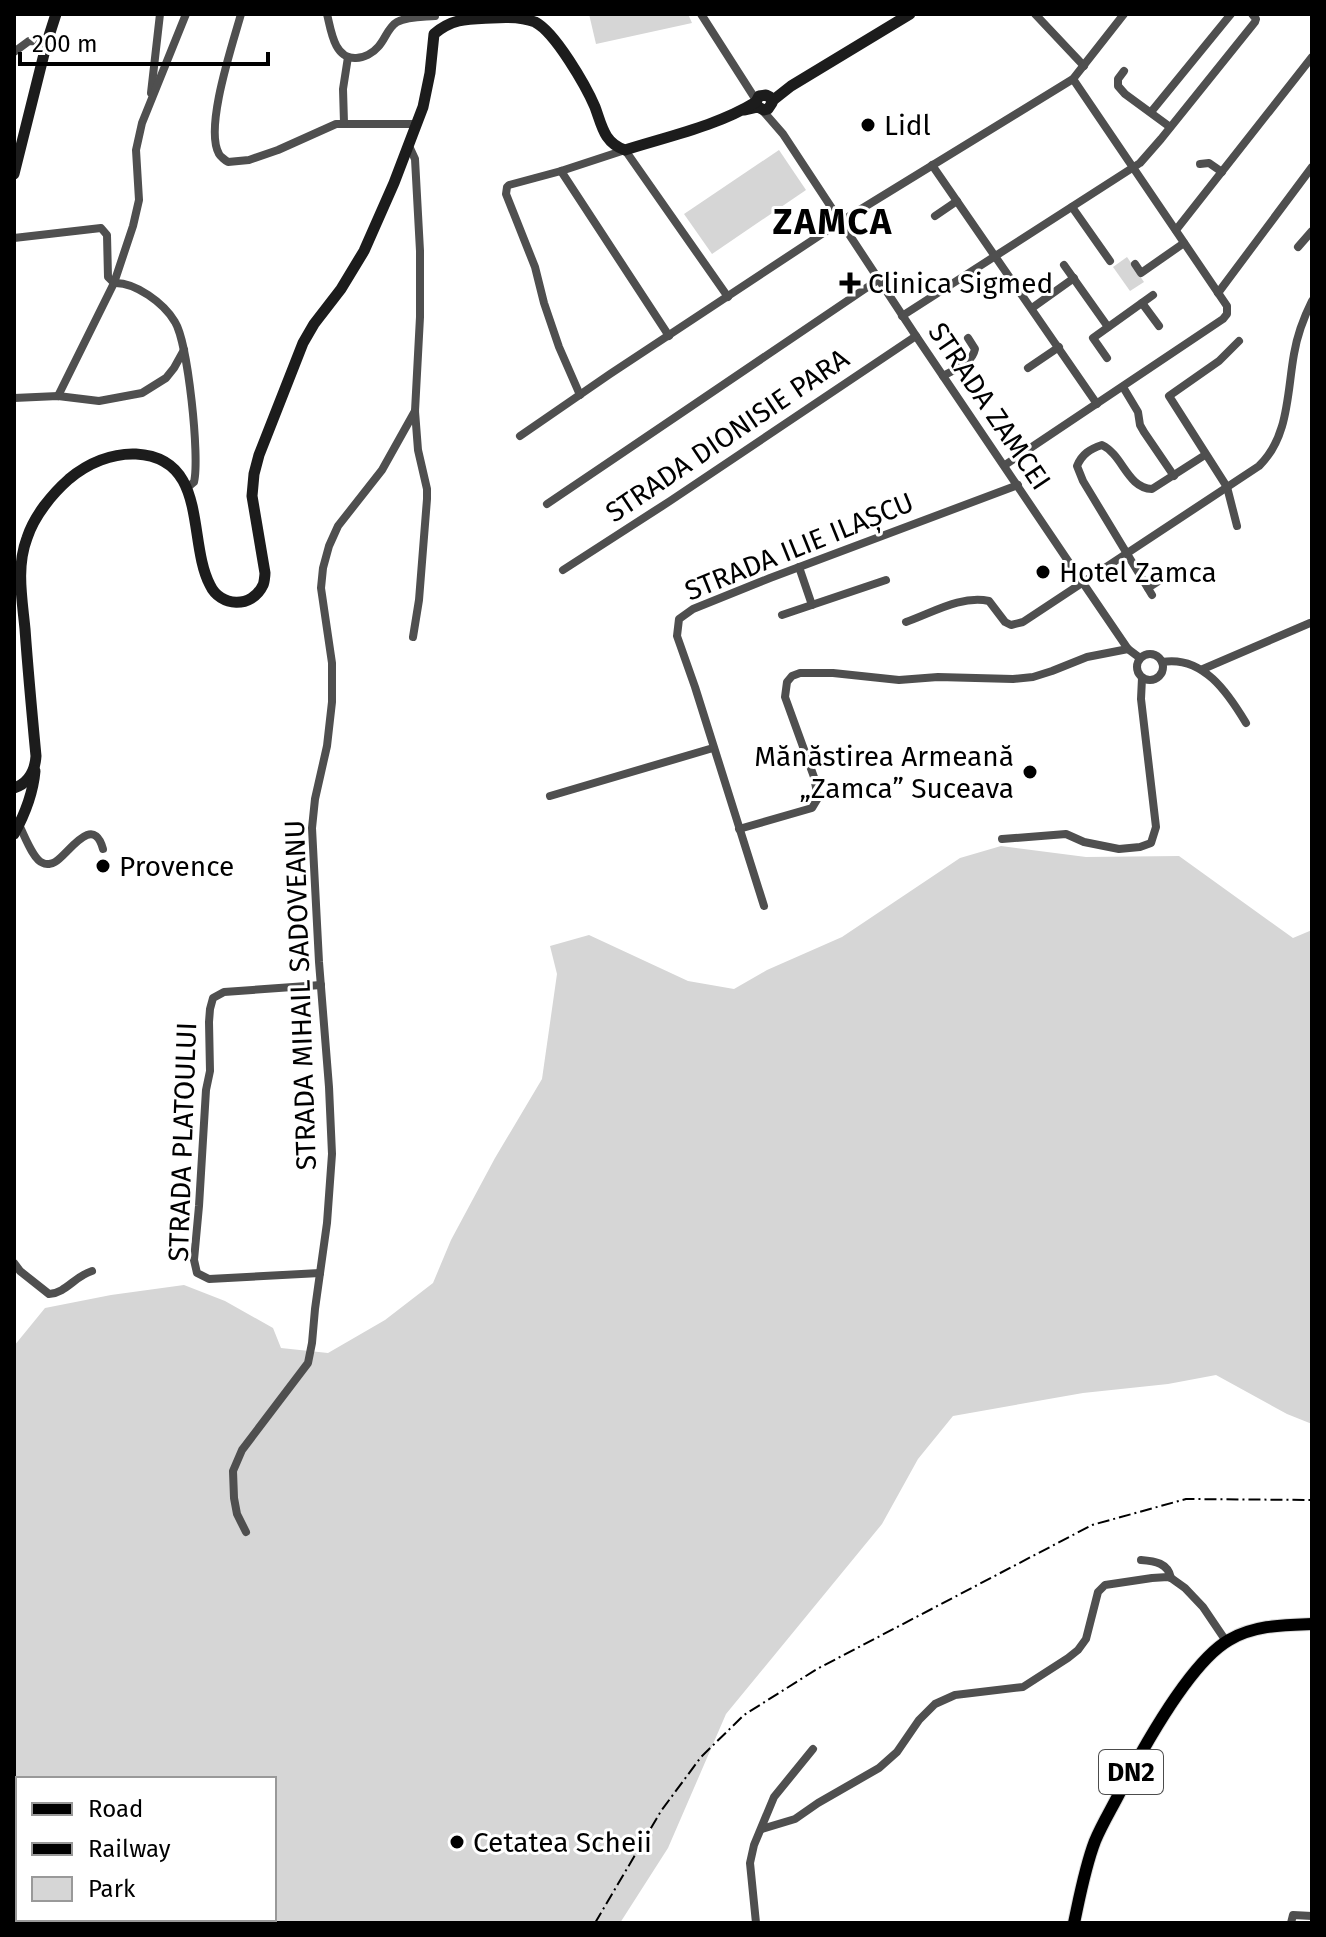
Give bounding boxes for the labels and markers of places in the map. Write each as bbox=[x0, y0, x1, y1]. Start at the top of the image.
place label: Lidl bbox=[884, 109, 931, 142]
marker: Lidl bbox=[859, 116, 877, 134]
place label: Clinica Sigmed bbox=[868, 267, 1053, 300]
marker: Clinica Sigmed bbox=[839, 272, 861, 294]
place label: Hotel Zamca bbox=[1059, 556, 1217, 589]
marker: Hotel Zamca bbox=[1034, 563, 1052, 581]
place label: Mănăstirea Armeană „Zamca” Suceava bbox=[754, 740, 1014, 805]
marker: Mănăstirea Armeană „Zamca” Suceava bbox=[1021, 763, 1039, 781]
place label: Provence bbox=[119, 850, 234, 883]
marker: Provence bbox=[94, 857, 112, 875]
place label: Cetatea Scheii bbox=[473, 1826, 652, 1859]
marker: Cetatea Scheii bbox=[448, 1833, 466, 1851]

